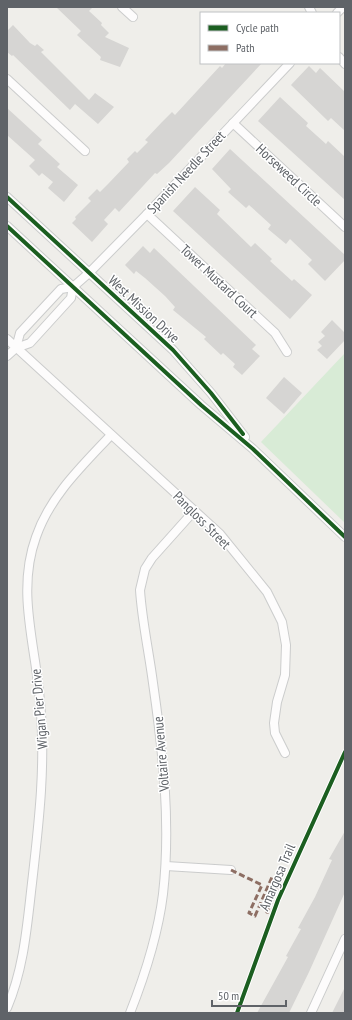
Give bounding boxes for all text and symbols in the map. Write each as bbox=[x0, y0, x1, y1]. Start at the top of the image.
legend bbox=[200, 12, 340, 64]
text: Cycle path bbox=[236, 20, 279, 35]
text: Path bbox=[236, 40, 254, 55]
street label: Spanish Needle Street bbox=[143, 127, 229, 217]
street label: Horseweed Circle bbox=[252, 140, 326, 210]
street label: Tower Mustard Court bbox=[176, 240, 262, 322]
street label: West Mission Drive bbox=[104, 271, 184, 347]
street label: Pangloss Street bbox=[169, 487, 235, 553]
street label: Wigan Pier Drive bbox=[27, 668, 51, 750]
street label: Voltaire Avenue bbox=[149, 716, 173, 793]
street label: Amargosa Trail bbox=[255, 840, 299, 913]
scale bar bbox=[212, 982, 286, 1008]
text: 50 m bbox=[218, 988, 239, 1003]

